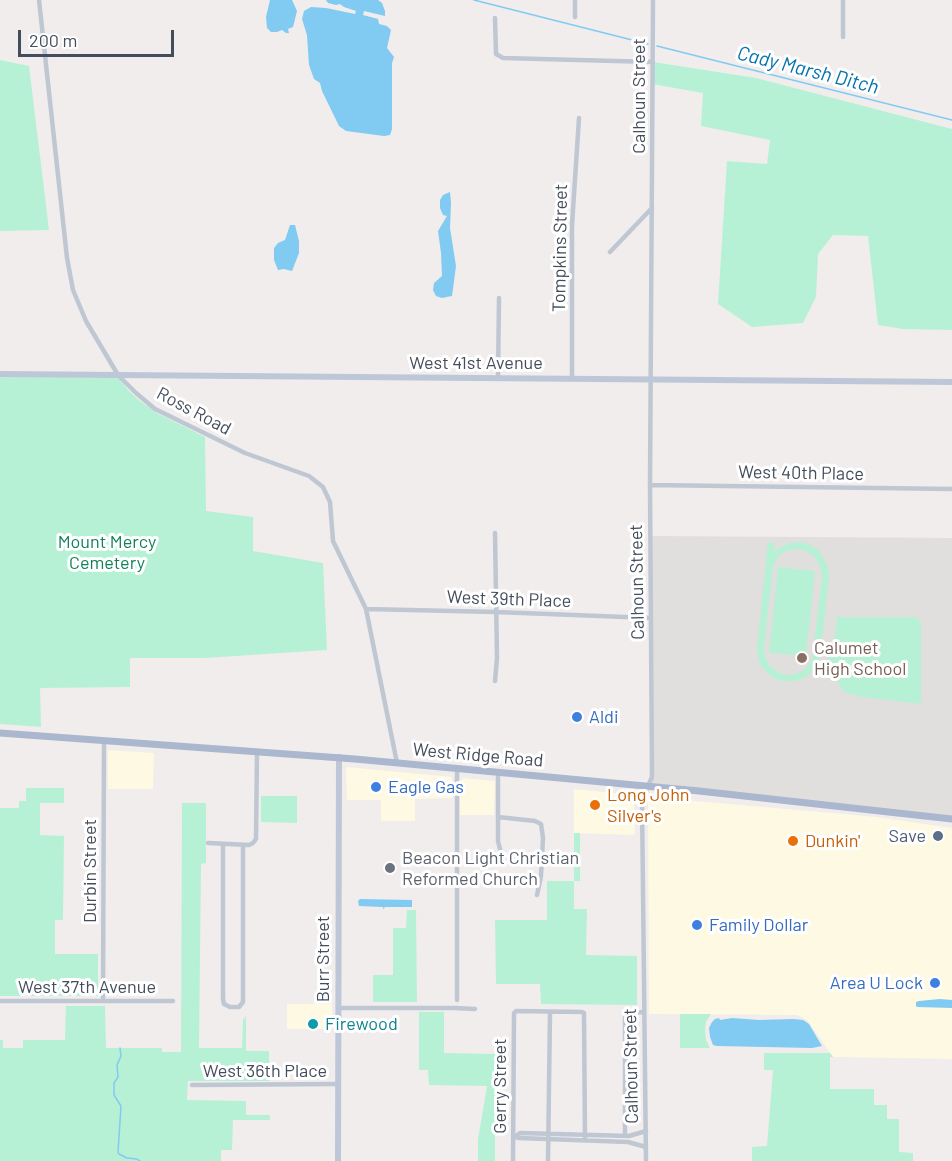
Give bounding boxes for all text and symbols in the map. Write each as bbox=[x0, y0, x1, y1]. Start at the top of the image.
scale bar bbox=[21, 18, 177, 56]
text: 200 m bbox=[29, 29, 77, 51]
street label: Calhoun Street bbox=[628, 38, 650, 154]
water label: Cady Marsh Ditch bbox=[735, 41, 881, 99]
street label: Tompkins Street bbox=[548, 184, 572, 312]
street label: West 41st Avenue bbox=[409, 352, 543, 374]
street label: Ross Road bbox=[153, 382, 235, 440]
street label: West 40th Place bbox=[738, 461, 864, 485]
street label: Calhoun Street bbox=[625, 524, 649, 640]
park label: Mount Mercy Cemetery bbox=[58, 531, 156, 574]
street label: West 39th Place bbox=[446, 586, 572, 612]
place label: Calumet High School bbox=[814, 637, 907, 680]
marker: Calumet High School bbox=[795, 651, 809, 665]
place label: Aldi bbox=[589, 706, 618, 728]
marker: Aldi bbox=[570, 710, 584, 724]
street label: West Ridge Road bbox=[412, 739, 544, 771]
place label: Eagle Gas bbox=[388, 776, 464, 798]
marker: Eagle Gas bbox=[369, 780, 383, 794]
place label: Long John Silver's bbox=[607, 784, 690, 826]
marker: Long John Silver's bbox=[588, 798, 602, 812]
street label: Durbin Street bbox=[79, 819, 101, 923]
place label: Save bbox=[889, 825, 926, 847]
marker: Save bbox=[931, 829, 945, 843]
place label: Dunkin' bbox=[805, 830, 860, 852]
marker: Dunkin' bbox=[786, 834, 800, 848]
place label: Beacon Light Christian Reformed Church bbox=[402, 847, 579, 890]
marker: Beacon Light Christian Reformed Church bbox=[383, 861, 397, 875]
place label: Family Dollar bbox=[709, 914, 808, 936]
street label: Burr Street bbox=[312, 916, 334, 1002]
marker: Family Dollar bbox=[690, 918, 704, 932]
place label: Area U Lock bbox=[830, 972, 923, 994]
street label: West 37th Avenue bbox=[18, 976, 156, 998]
marker: Area U Lock bbox=[928, 976, 942, 990]
street label: Calhoun Street bbox=[619, 1008, 643, 1124]
place label: Firewood bbox=[325, 1013, 398, 1035]
marker: Firewood bbox=[306, 1017, 320, 1031]
street label: Gerry Street bbox=[489, 1038, 511, 1134]
street label: West 36th Place bbox=[203, 1060, 327, 1082]

